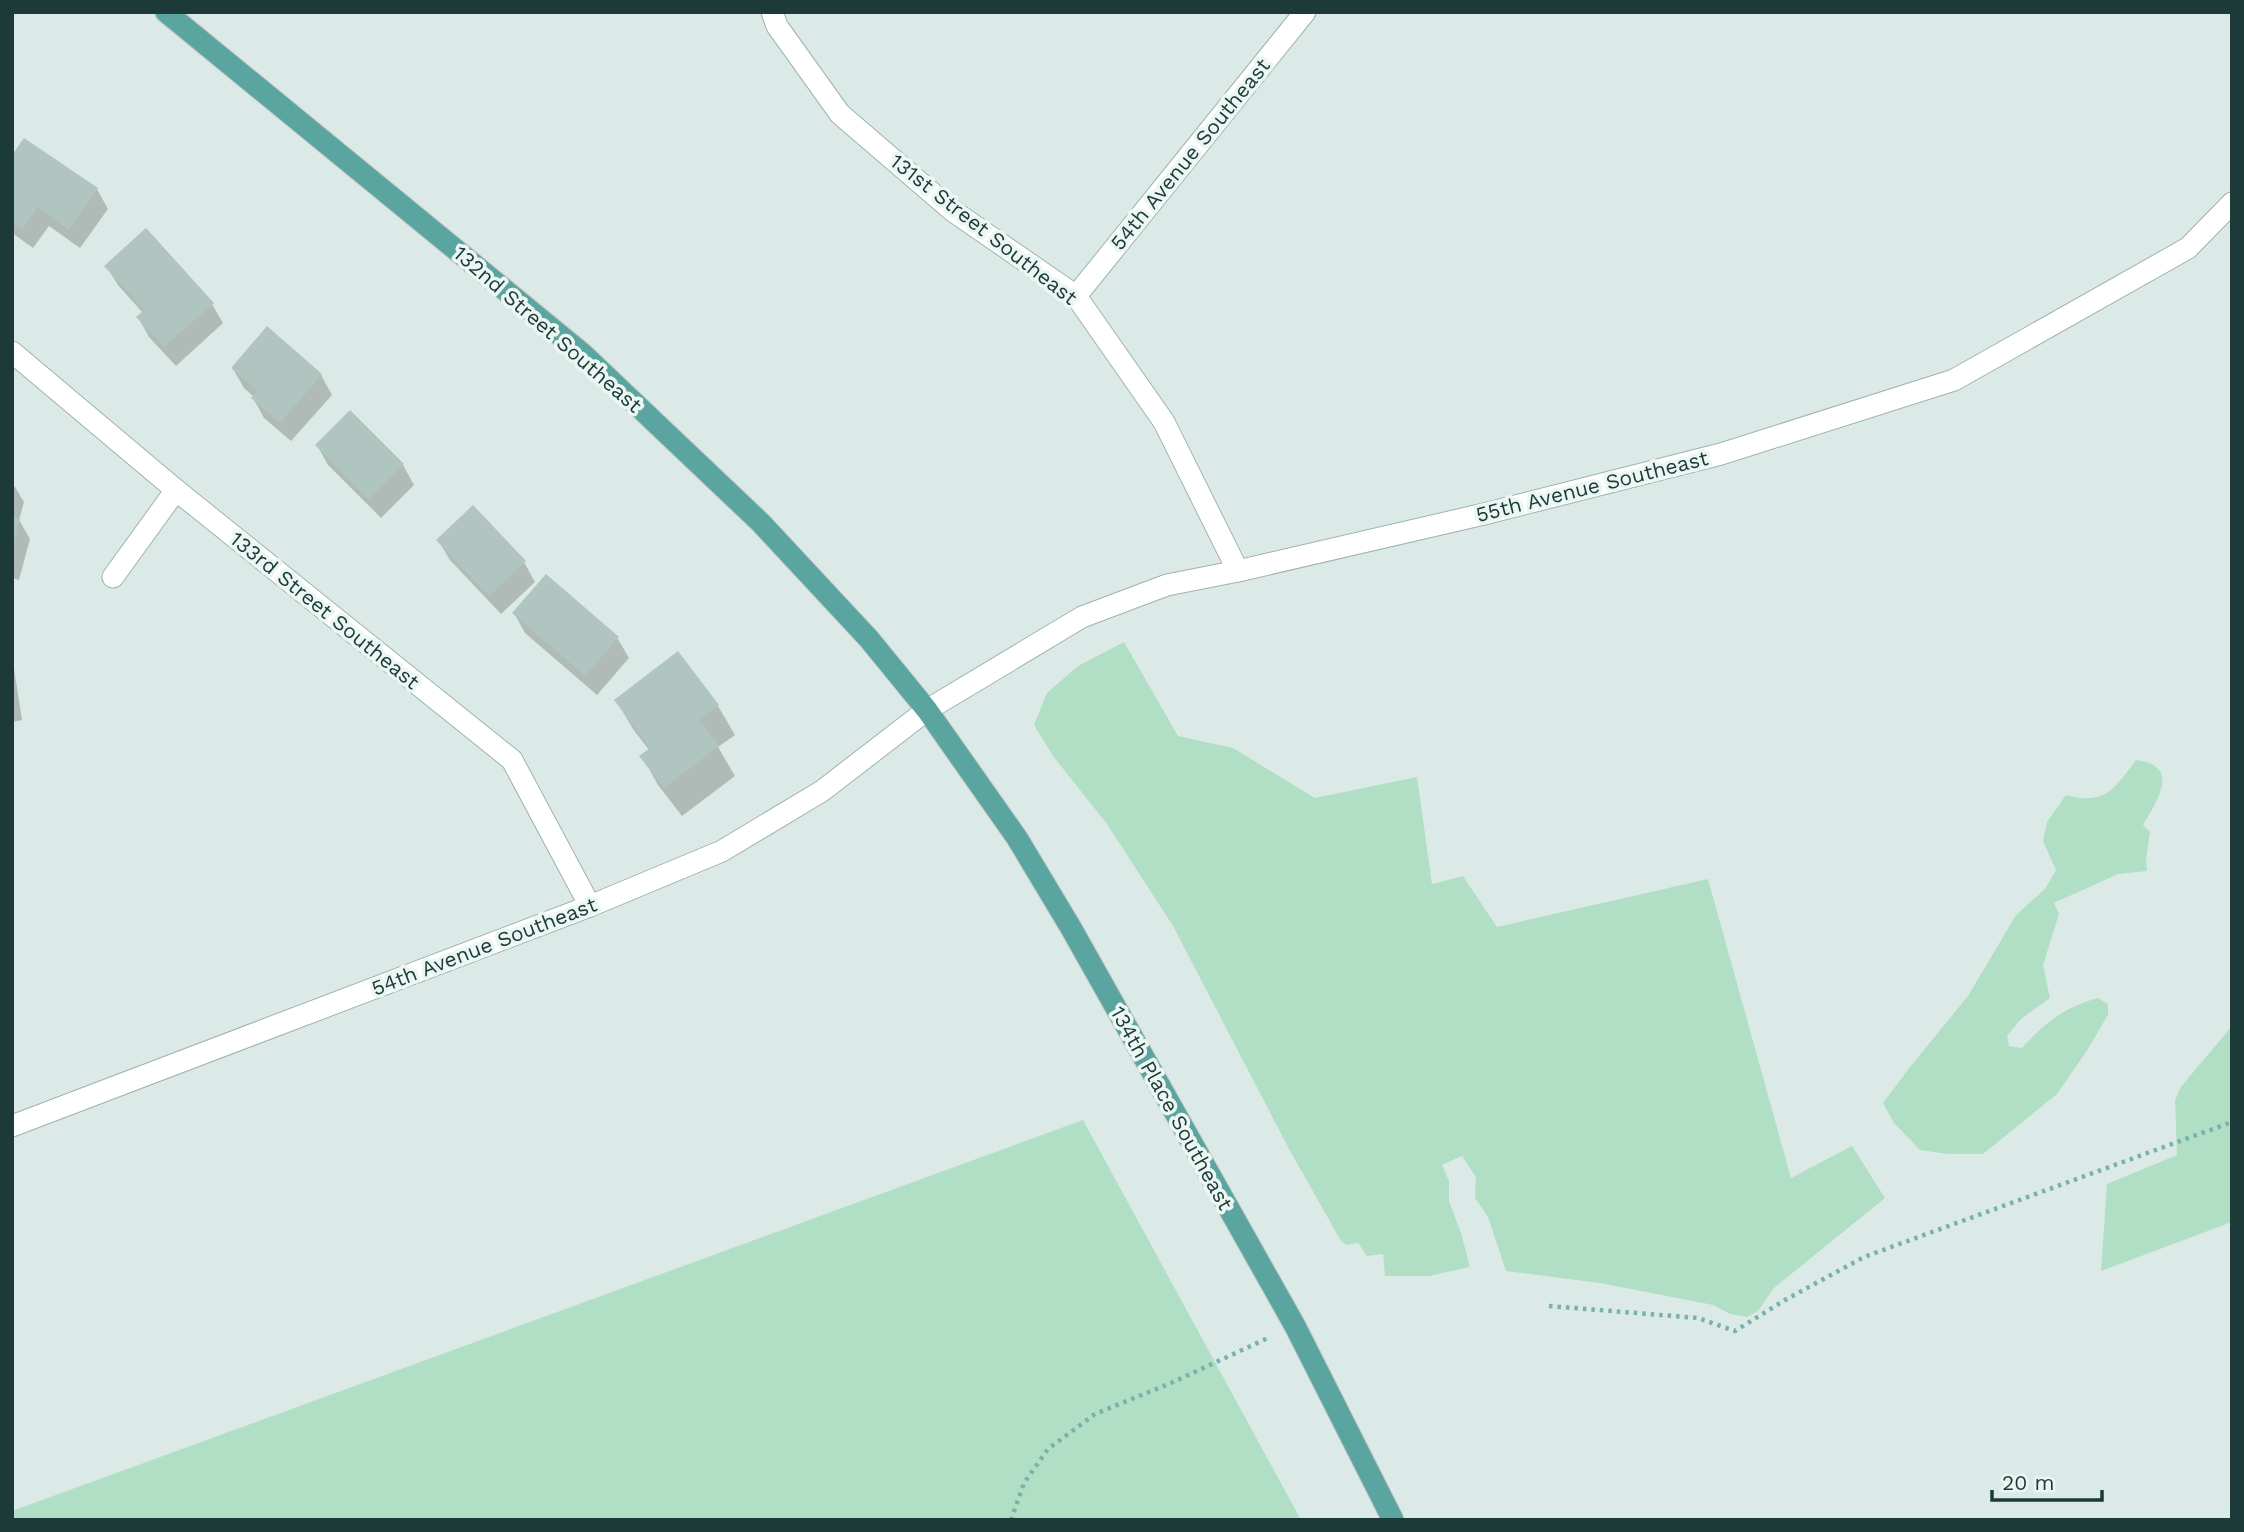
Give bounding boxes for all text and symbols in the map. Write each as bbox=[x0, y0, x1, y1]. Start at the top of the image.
street label: 54th Avenue Southeast bbox=[1105, 53, 1275, 255]
street label: 131st Street Southeast bbox=[885, 148, 1083, 310]
street label: 132nd Street Southeast bbox=[449, 240, 647, 418]
street label: 55th Avenue Southeast bbox=[1473, 445, 1711, 527]
street label: 133rd Street Southeast bbox=[225, 526, 425, 694]
street label: 54th Avenue Southeast bbox=[368, 891, 600, 1001]
street label: 134th Place Southeast bbox=[1106, 1002, 1239, 1214]
scale bar bbox=[1992, 1458, 2102, 1502]
text: 20 m bbox=[2002, 1470, 2054, 1495]

